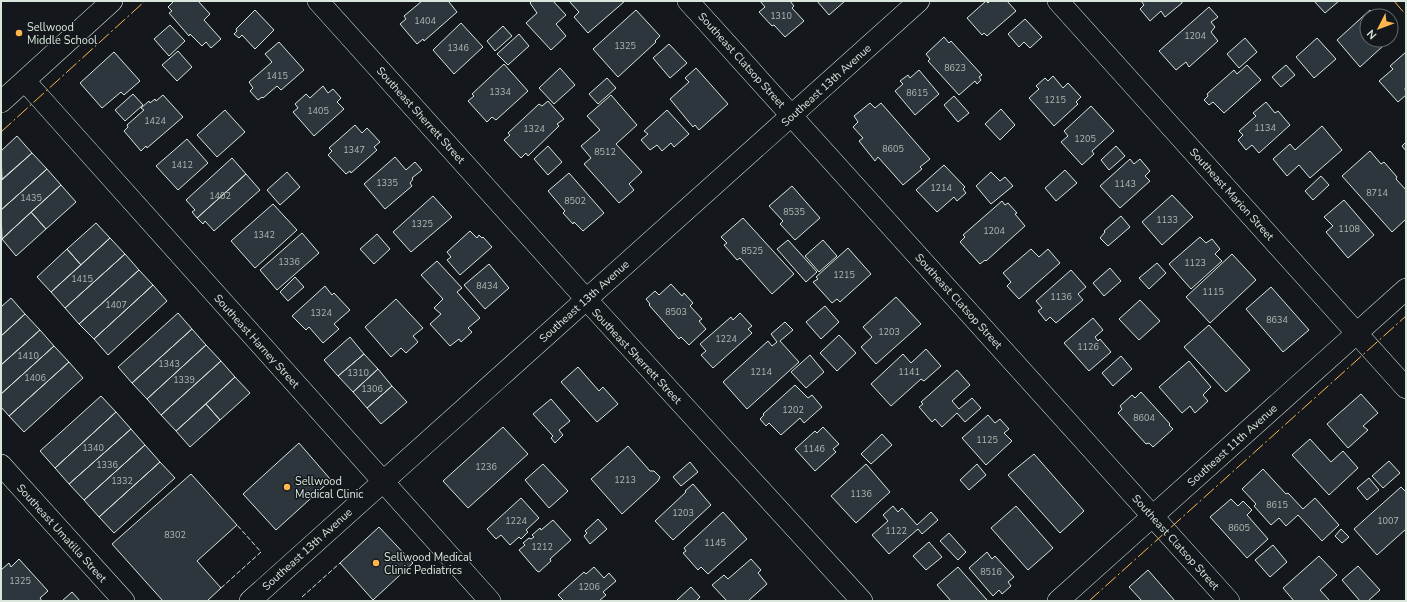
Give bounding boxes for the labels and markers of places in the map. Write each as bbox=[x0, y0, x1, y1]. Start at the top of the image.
place label: Sellwood Middle School bbox=[27, 20, 98, 48]
marker: Sellwood Middle School bbox=[14, 28, 24, 38]
place label: Sellwood Medical Clinic bbox=[295, 474, 363, 502]
marker: Sellwood Medical Clinic bbox=[282, 482, 292, 492]
place label: Sellwood Medical Clinic Pediatrics bbox=[384, 550, 473, 578]
marker: Sellwood Medical Clinic Pediatrics bbox=[371, 558, 381, 568]

